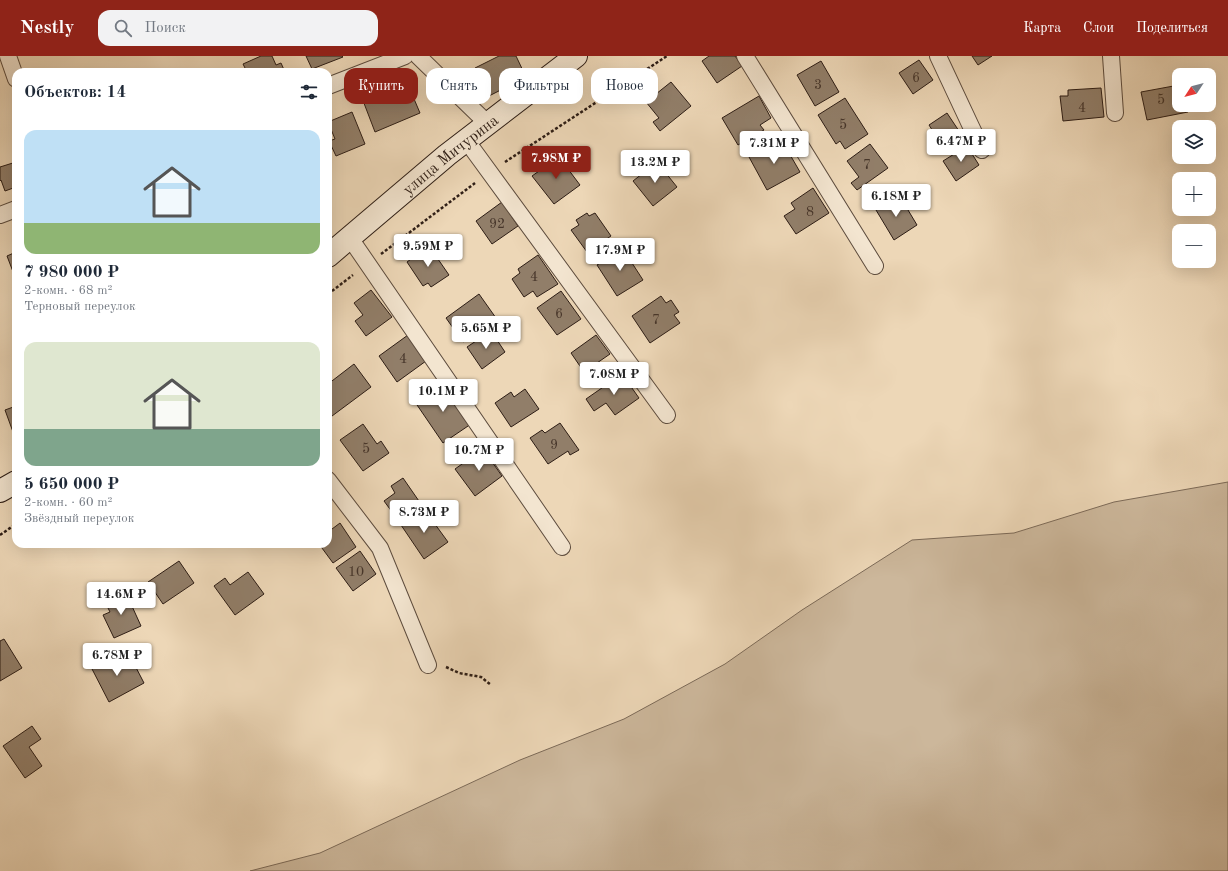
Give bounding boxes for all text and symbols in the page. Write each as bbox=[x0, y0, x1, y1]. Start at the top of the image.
search box bbox=[98, 10, 378, 46]
icon: search bbox=[112, 17, 134, 39]
text: Nestly bbox=[20, 19, 74, 38]
text: Поиск bbox=[144, 21, 186, 36]
text: Карта bbox=[1023, 21, 1061, 35]
text: Слои bbox=[1083, 21, 1114, 35]
text: Поделиться bbox=[1136, 21, 1208, 35]
chip: Купить bbox=[344, 68, 418, 104]
chip: Снять bbox=[426, 68, 491, 104]
chip: Фильтры bbox=[499, 68, 583, 104]
chip: Новое bbox=[591, 68, 658, 104]
north arrow bbox=[1172, 68, 1216, 112]
map controls bbox=[1172, 68, 1216, 268]
house number: 6 bbox=[912, 71, 920, 85]
house number: 3 bbox=[814, 78, 822, 92]
icon: filters bbox=[298, 81, 320, 103]
text: Объектов: 14 bbox=[24, 84, 126, 101]
house number: 5 bbox=[1157, 93, 1165, 107]
house number: 4 bbox=[1078, 101, 1086, 115]
street label: улица Мичурина bbox=[401, 113, 502, 199]
house number: 5 bbox=[839, 118, 847, 132]
button: layers bbox=[1172, 120, 1216, 164]
pin: 6.47M ₽ bbox=[924, 129, 998, 163]
pin: 7.31M ₽ bbox=[737, 131, 811, 165]
text: 6.47M ₽ bbox=[936, 135, 986, 148]
text: 7.31M ₽ bbox=[749, 137, 799, 150]
pin: 7.98M ₽ bbox=[519, 146, 593, 180]
pin: 13.2M ₽ bbox=[618, 150, 692, 184]
text: 7.98M ₽ bbox=[531, 152, 581, 165]
icon: home bbox=[136, 156, 208, 228]
text: 13.2M ₽ bbox=[630, 156, 680, 169]
house number: 7 bbox=[863, 158, 871, 172]
button: + bbox=[1172, 172, 1216, 216]
pin: 6.18M ₽ bbox=[859, 184, 933, 218]
text: 6.18M ₽ bbox=[871, 190, 921, 203]
house number: 8 bbox=[806, 205, 814, 219]
house number: 92 bbox=[489, 217, 505, 231]
button: − bbox=[1172, 224, 1216, 268]
pin: 9.59M ₽ bbox=[391, 234, 465, 268]
pin: 17.9M ₽ bbox=[583, 238, 657, 272]
text: 9.59M ₽ bbox=[403, 240, 453, 253]
text: 17.9M ₽ bbox=[595, 244, 645, 257]
text: 7 980 000 ₽ bbox=[24, 264, 119, 281]
house number: 4 bbox=[530, 270, 538, 284]
text: 2-комн. · 68 m² bbox=[24, 284, 112, 297]
text: Терновый переулок bbox=[24, 300, 136, 313]
house number: 6 bbox=[555, 307, 563, 321]
house number: 7 bbox=[652, 313, 660, 327]
pin: 5.65M ₽ bbox=[449, 316, 523, 350]
text: 5.65M ₽ bbox=[461, 322, 511, 335]
house number: 4 bbox=[399, 352, 407, 366]
pin: 7.08M ₽ bbox=[577, 362, 651, 396]
icon: home bbox=[136, 368, 208, 440]
text: 7.08M ₽ bbox=[589, 368, 639, 381]
pin: 10.1M ₽ bbox=[406, 379, 480, 413]
text: 10.1M ₽ bbox=[418, 385, 468, 398]
pin: 10.7M ₽ bbox=[442, 438, 516, 472]
house number: 9 bbox=[550, 438, 558, 452]
house number: 5 bbox=[362, 442, 370, 456]
text: 10.7M ₽ bbox=[454, 444, 504, 457]
text: 5 650 000 ₽ bbox=[24, 476, 119, 493]
text: 2-комн. · 60 m² bbox=[24, 496, 112, 509]
pin: 8.73M ₽ bbox=[387, 500, 461, 534]
text: 8.73M ₽ bbox=[399, 506, 449, 519]
text: Звёздный переулок bbox=[24, 512, 134, 525]
house number: 10 bbox=[348, 565, 364, 579]
pin: 14.6M ₽ bbox=[84, 582, 158, 616]
text: 14.6M ₽ bbox=[96, 588, 146, 601]
pin: 6.78M ₽ bbox=[80, 643, 154, 677]
text: 6.78M ₽ bbox=[92, 649, 142, 662]

